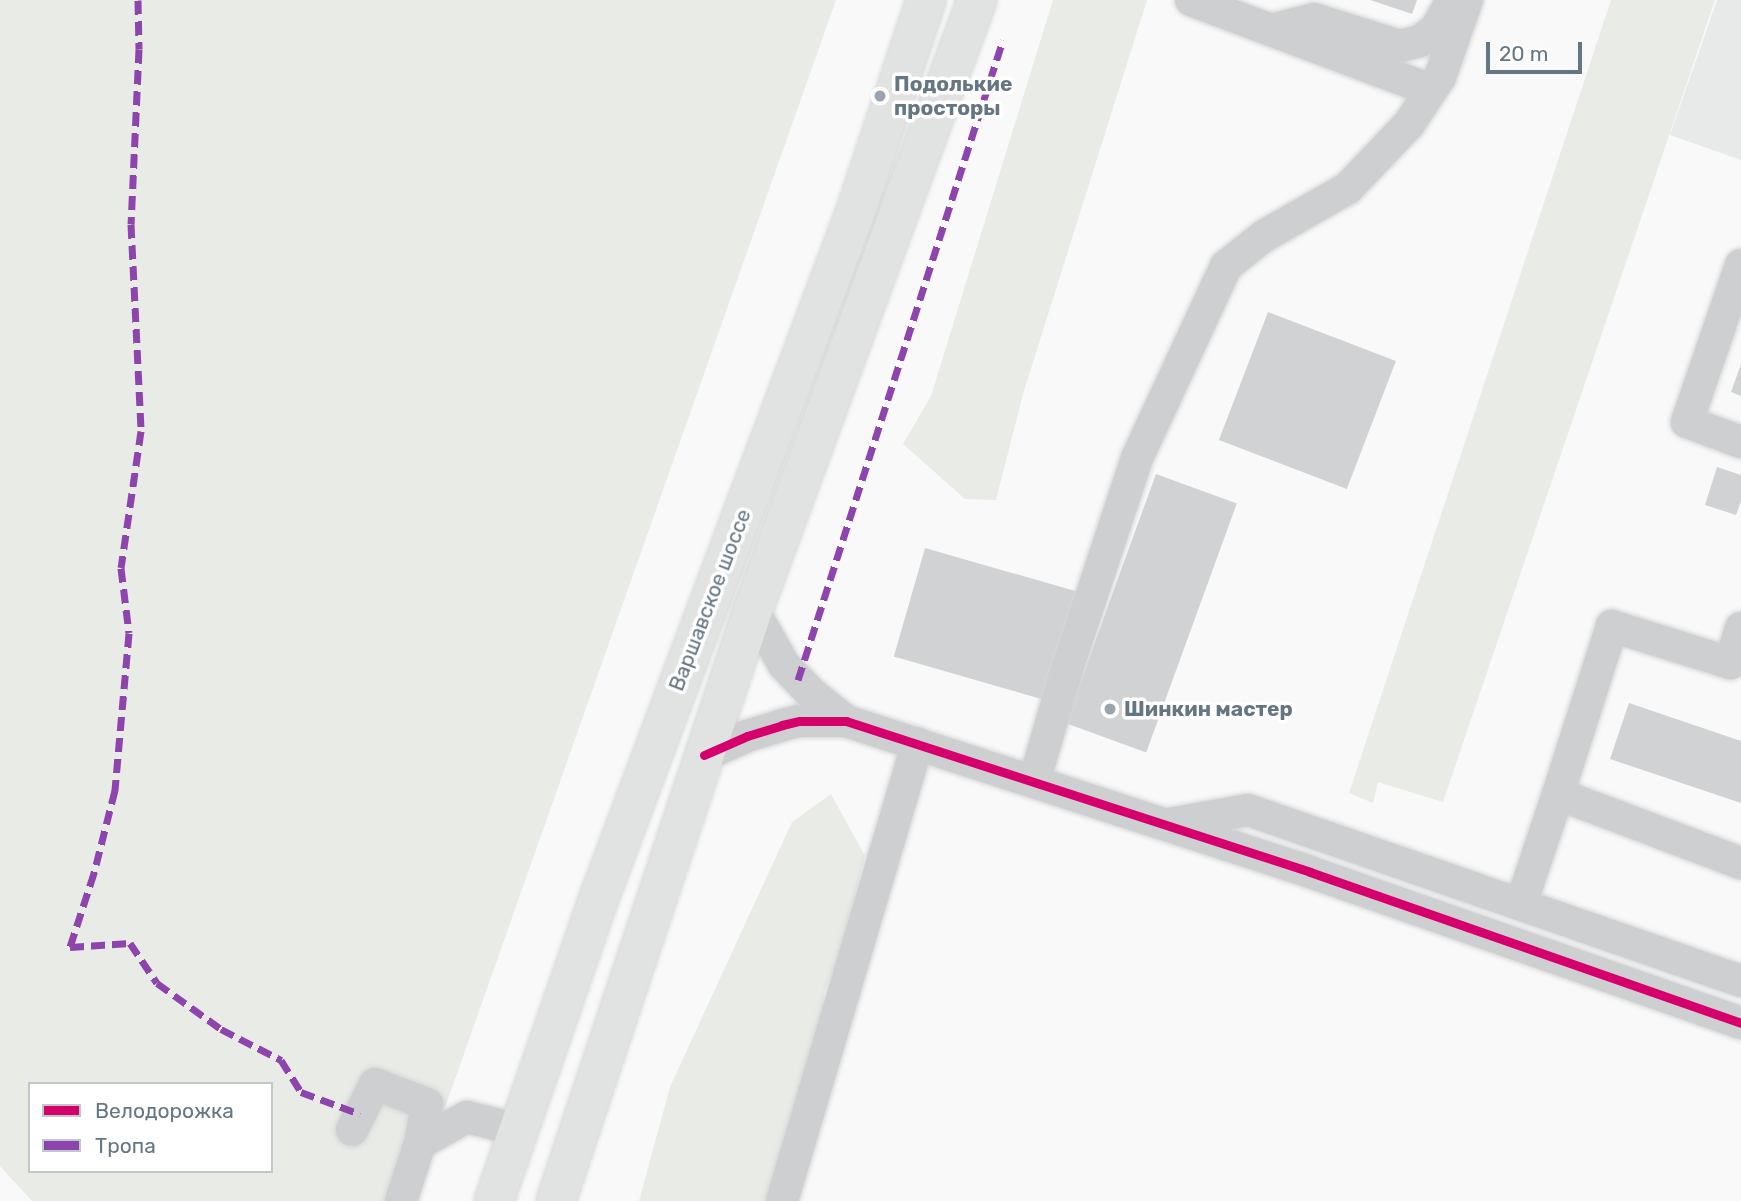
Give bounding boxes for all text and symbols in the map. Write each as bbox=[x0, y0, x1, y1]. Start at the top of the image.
scale bar bbox=[1489, 28, 1585, 72]
text: 20 m bbox=[1499, 41, 1548, 66]
place label: Подолькие просторы bbox=[894, 71, 1012, 121]
marker: Подолькие просторы bbox=[872, 88, 888, 104]
street label: Варшавское шоссе bbox=[664, 505, 756, 695]
place label: Шинкин мастер bbox=[1124, 696, 1293, 722]
marker: Шинкин мастер bbox=[1102, 701, 1118, 717]
legend bbox=[28, 1082, 273, 1173]
text: Велодорожка bbox=[95, 1098, 234, 1123]
text: Тропа bbox=[95, 1133, 156, 1158]

